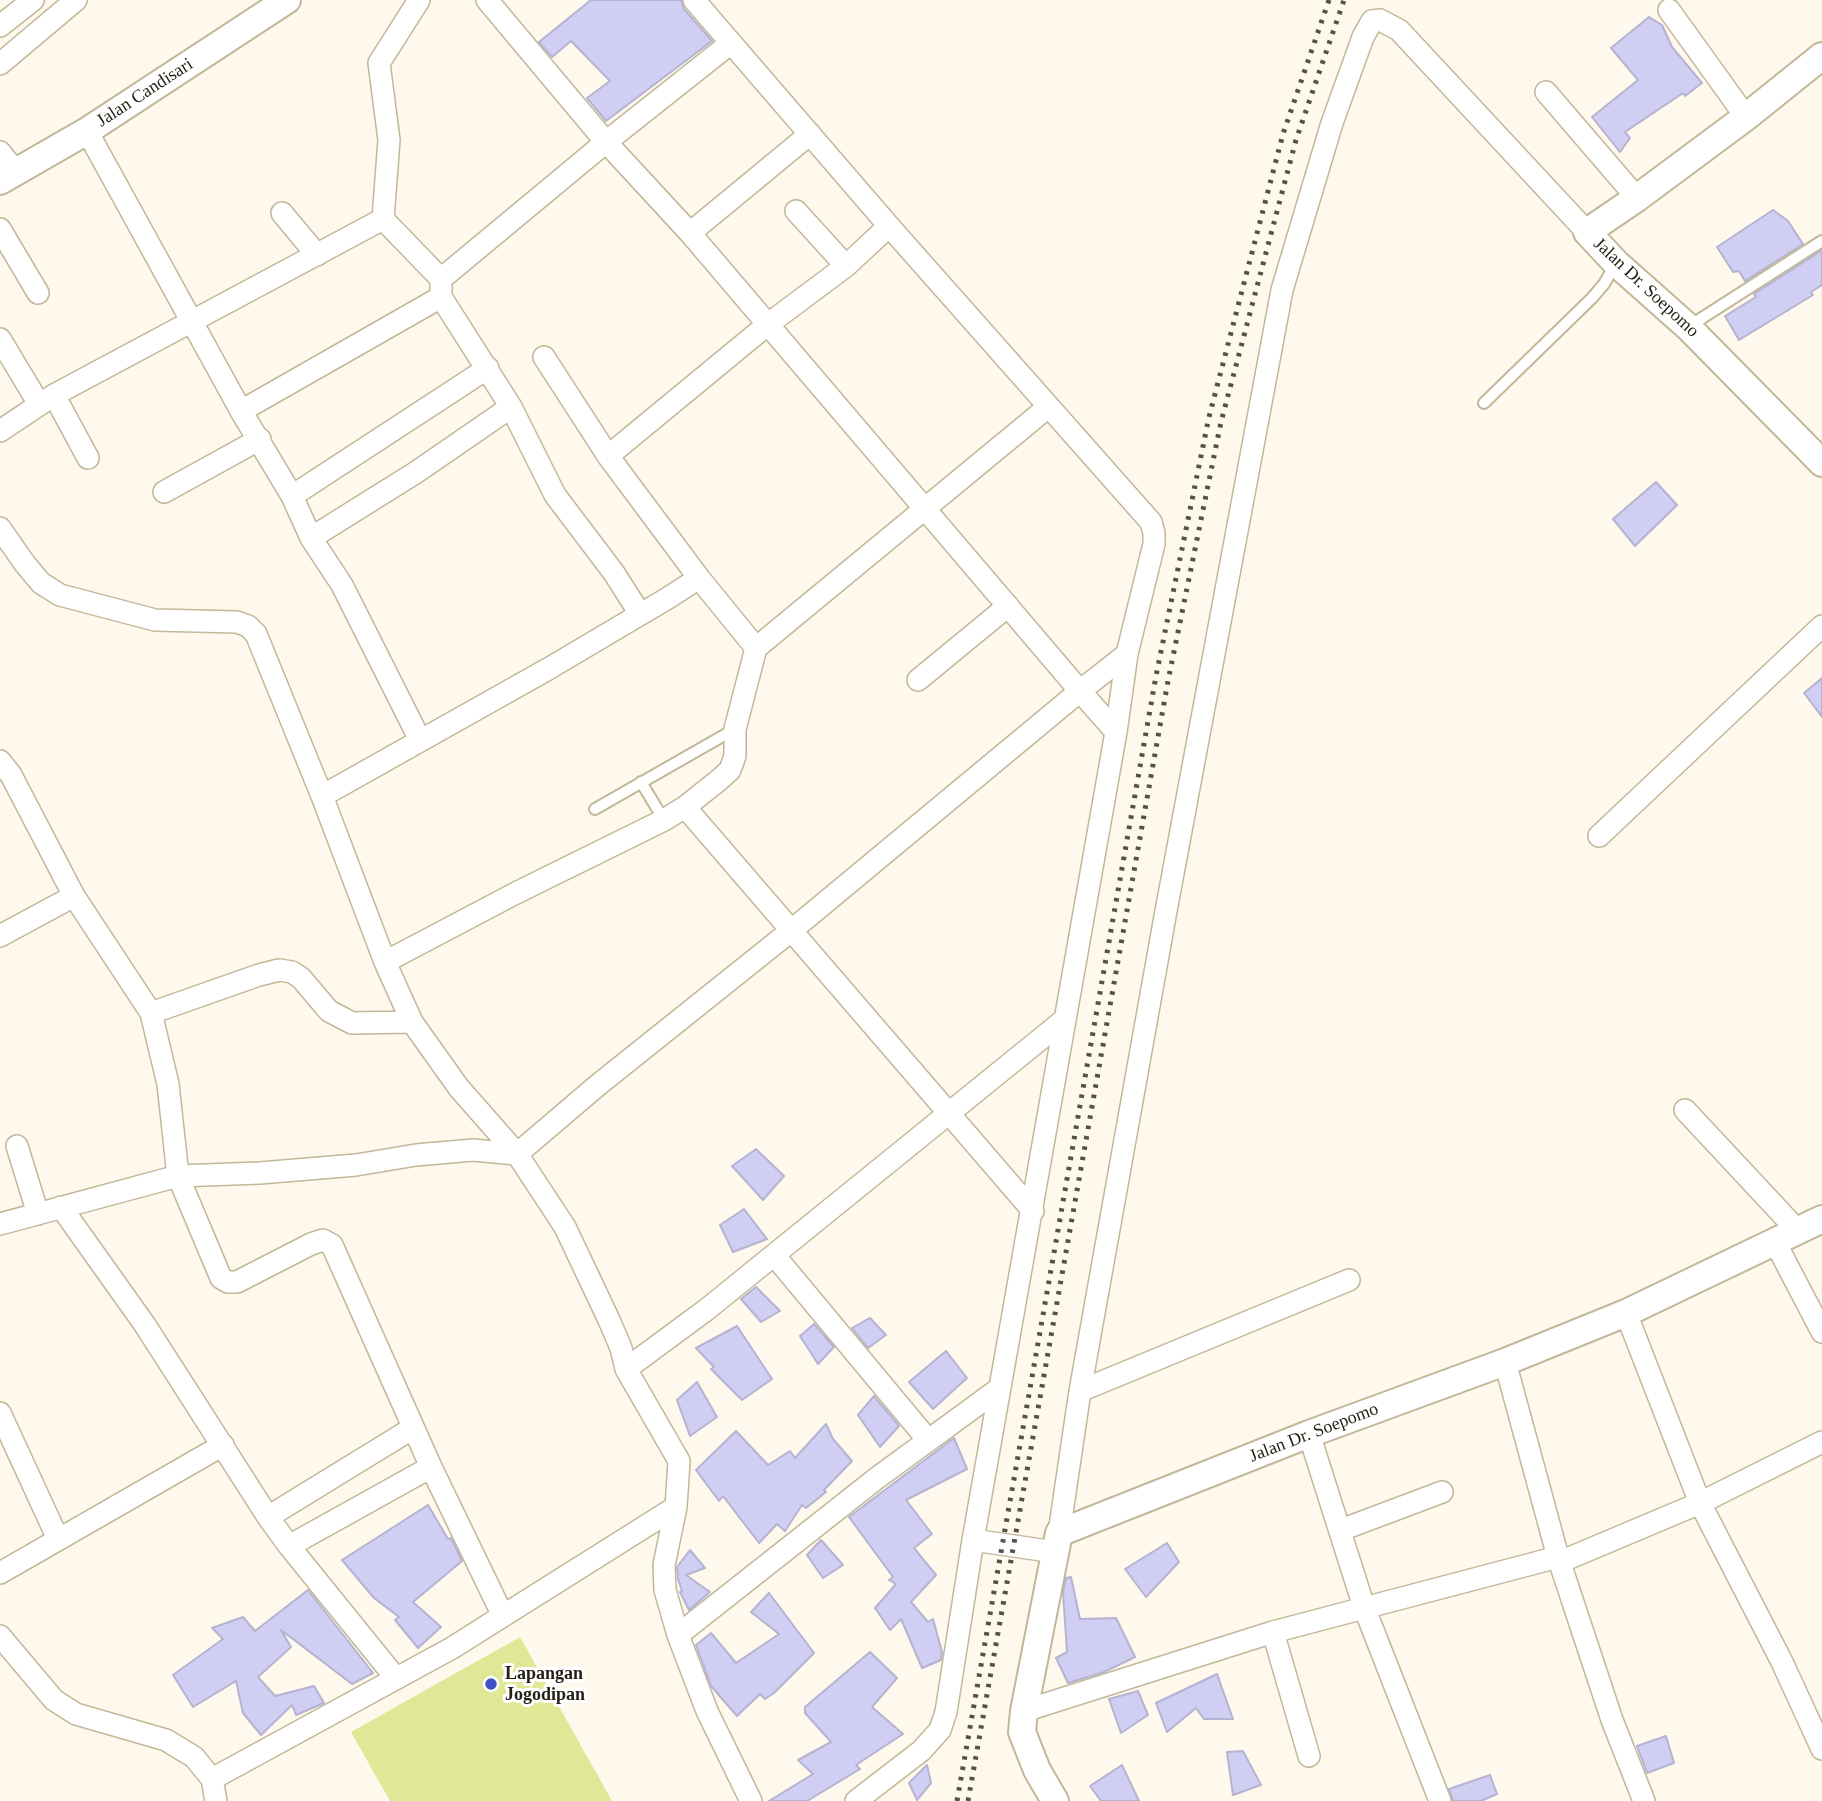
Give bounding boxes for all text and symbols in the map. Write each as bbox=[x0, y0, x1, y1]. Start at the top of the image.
street label: Jalan Candisari bbox=[93, 54, 197, 132]
street label: Jalan Dr. Soepomo bbox=[1589, 234, 1703, 342]
street label: Jalan Dr. Soepomo bbox=[1246, 1398, 1382, 1468]
place label: Lapangan Jogodipan bbox=[505, 1663, 585, 1706]
marker: Lapangan Jogodipan bbox=[483, 1676, 499, 1692]

